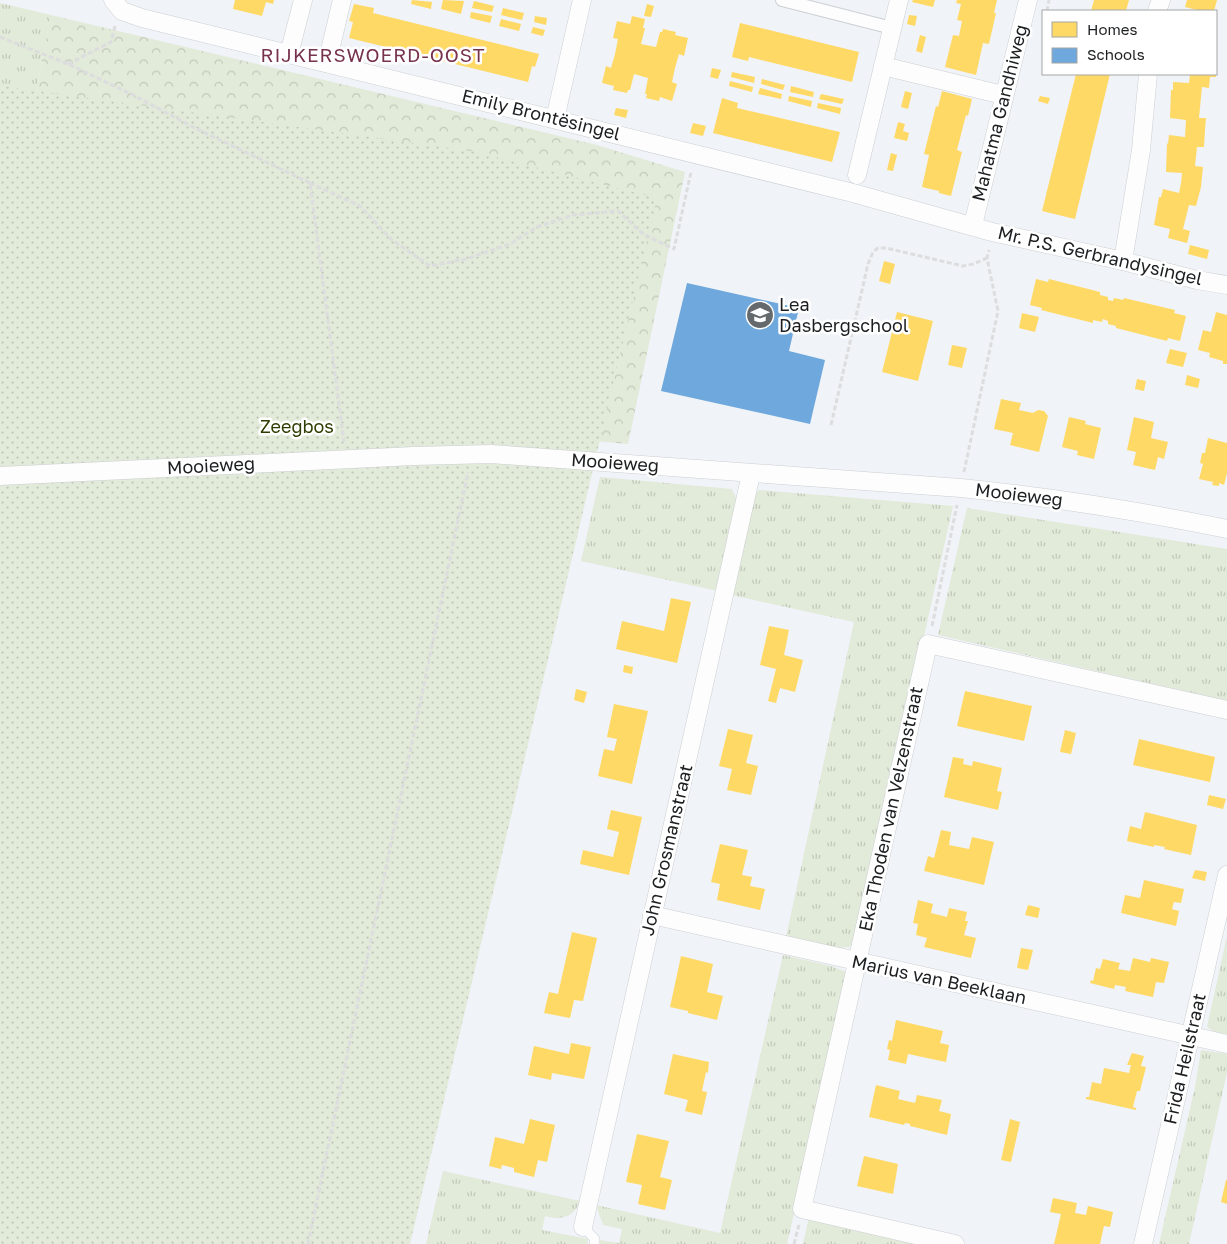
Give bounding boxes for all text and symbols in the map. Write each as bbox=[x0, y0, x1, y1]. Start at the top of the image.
legend bbox=[1042, 10, 1217, 75]
text: Homes bbox=[1087, 20, 1137, 38]
street label: Mahatma Gandhiweg bbox=[966, 22, 1032, 203]
district label: RIJKERSWOERD-OOST bbox=[260, 43, 486, 66]
text: Schools bbox=[1087, 45, 1145, 63]
street label: Emily Brontësingel bbox=[460, 84, 623, 144]
street label: Mr. P.S. Gerbrandysingel bbox=[996, 221, 1205, 289]
place label: Lea Dasbergschool bbox=[779, 293, 909, 336]
school or university icon: Lea Dasbergschool bbox=[745, 300, 775, 330]
park label: Zeegbos bbox=[260, 415, 334, 437]
street label: Mooieweg bbox=[570, 448, 660, 476]
street label: Mooieweg bbox=[166, 452, 256, 478]
street label: Mooieweg bbox=[974, 478, 1064, 510]
street label: Eka Thoden van Velzenstraat bbox=[853, 684, 927, 933]
street label: John Grosmanstraat bbox=[636, 762, 696, 938]
street label: Marius van Beeklaan bbox=[850, 950, 1029, 1008]
street label: Frida Heilstraat bbox=[1158, 991, 1210, 1127]

